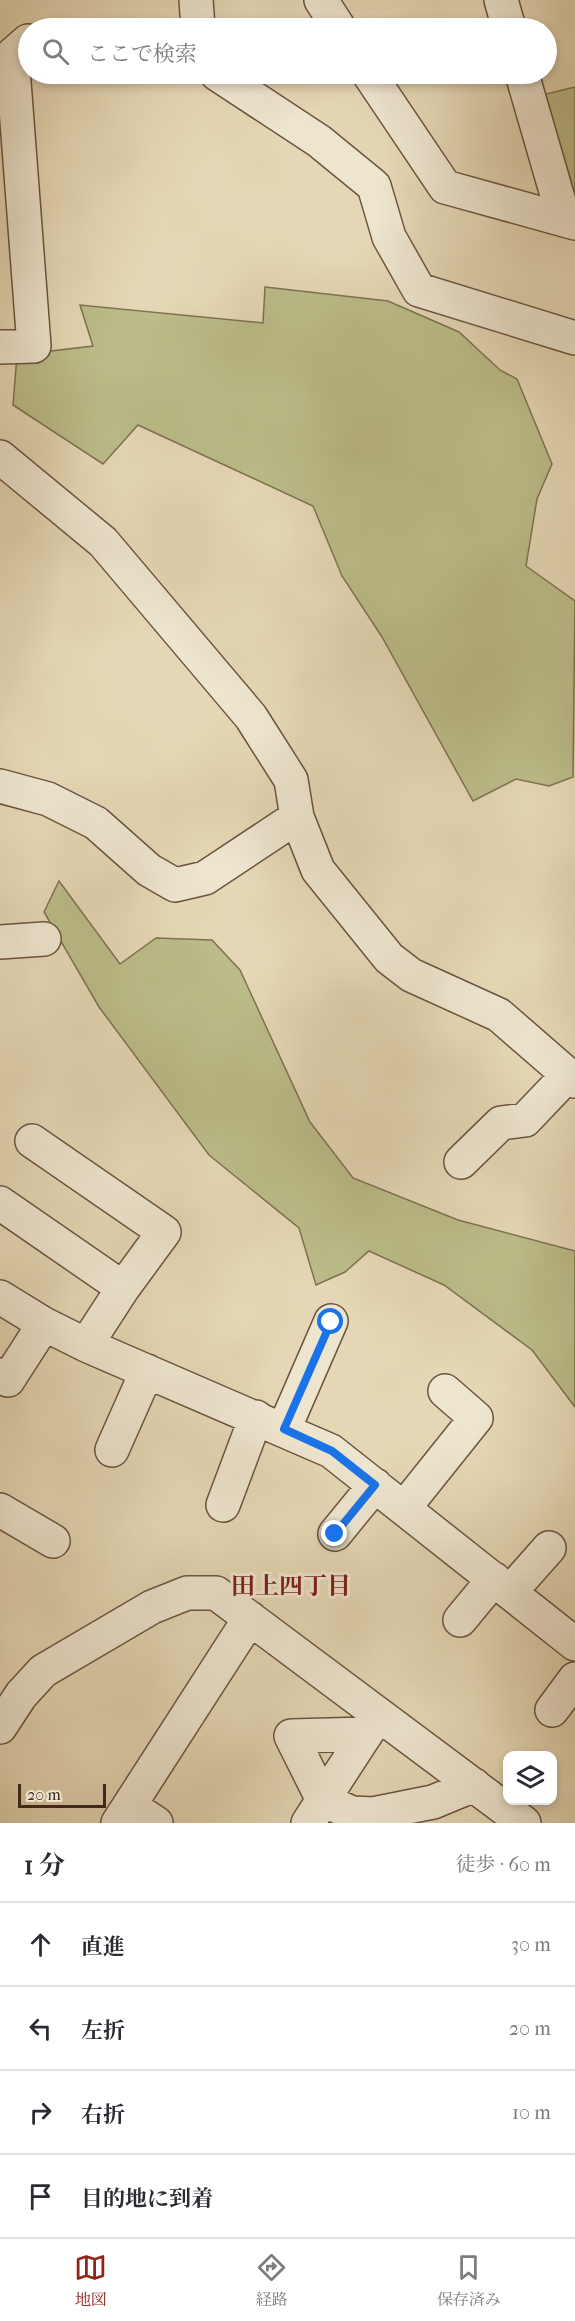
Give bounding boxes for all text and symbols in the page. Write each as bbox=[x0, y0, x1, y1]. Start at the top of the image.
search box bbox=[18, 18, 557, 84]
icon: search bbox=[39, 35, 72, 68]
text: ここで検索 bbox=[87, 41, 197, 67]
route start bbox=[317, 1308, 343, 1334]
route end bbox=[321, 1520, 347, 1546]
district label: 田上四丁目 bbox=[231, 1572, 351, 1600]
map controls bbox=[503, 1751, 557, 1805]
button: layers bbox=[503, 1751, 557, 1805]
scale bar bbox=[18, 1781, 106, 1808]
text: 20 m bbox=[27, 1785, 61, 1804]
text: 1 分 bbox=[24, 1850, 65, 1881]
text: 徒歩 · 60 m bbox=[456, 1853, 551, 1876]
icon: ahead bbox=[24, 1928, 57, 1961]
text: 30 m bbox=[511, 1933, 551, 1956]
text: 直進 bbox=[81, 1934, 125, 1960]
icon: left bbox=[24, 2012, 57, 2045]
text: 20 m bbox=[509, 2017, 551, 2040]
text: 左折 bbox=[81, 2018, 125, 2044]
icon: right bbox=[24, 2096, 57, 2129]
text: 10 m bbox=[512, 2101, 551, 2124]
text: 右折 bbox=[81, 2102, 125, 2128]
icon: arrive bbox=[24, 2180, 57, 2213]
text: 目的地に到着 bbox=[81, 2186, 213, 2212]
tab: 地図 bbox=[74, 2251, 107, 2310]
tab: 経路 bbox=[255, 2251, 288, 2310]
tab: 保存済み bbox=[437, 2251, 501, 2310]

